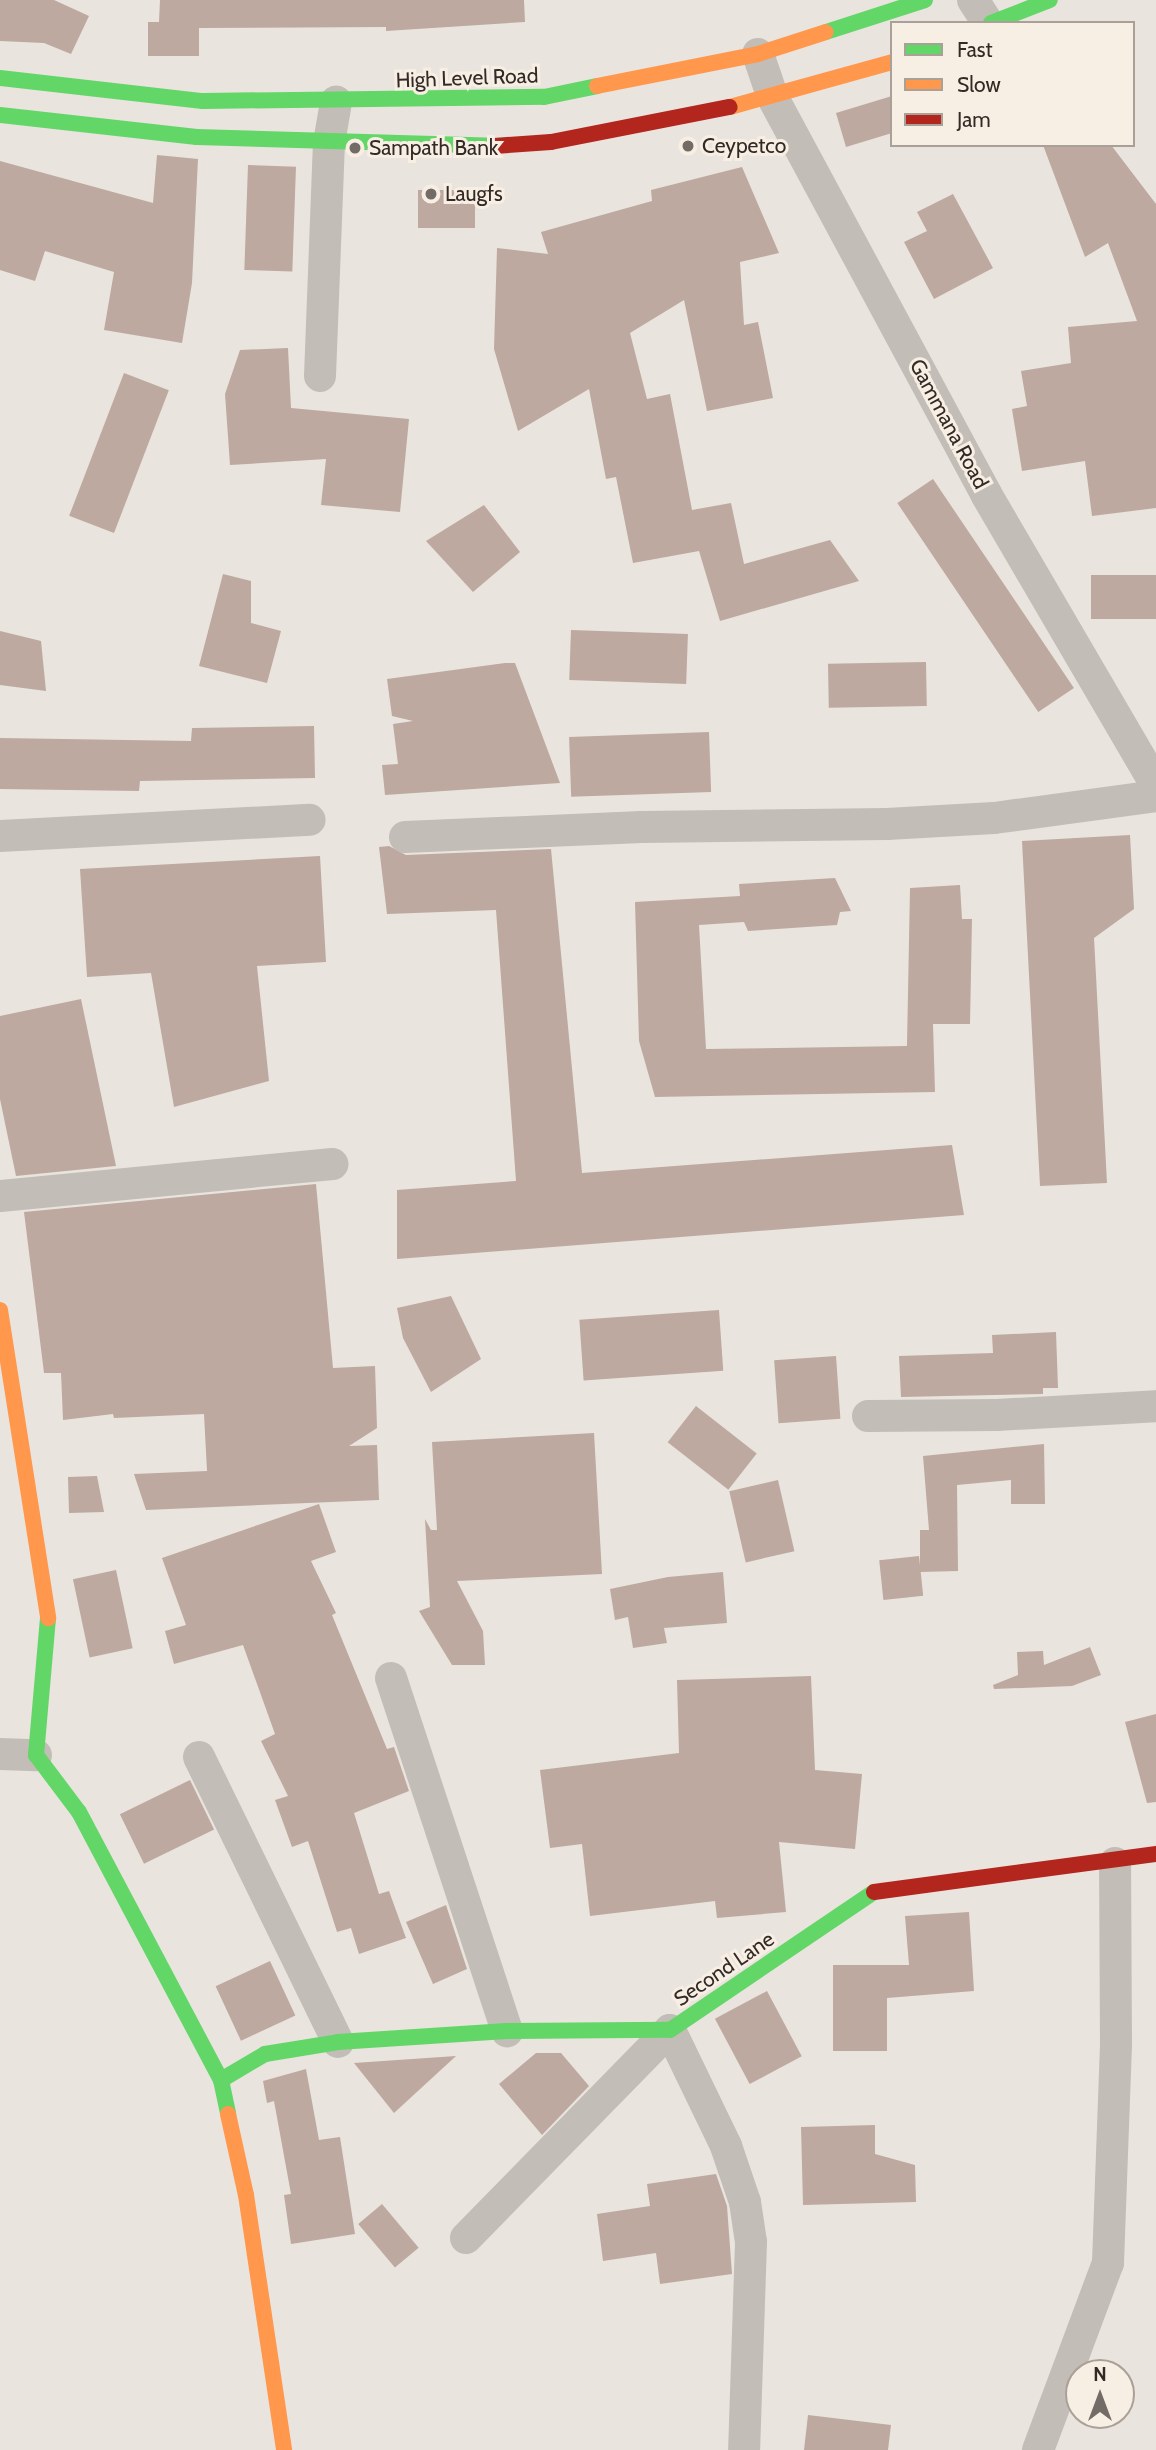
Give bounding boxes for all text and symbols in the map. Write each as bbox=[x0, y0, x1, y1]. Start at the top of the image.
legend bbox=[890, 21, 1135, 147]
text: Fast bbox=[957, 37, 993, 62]
street label: High Level Road bbox=[395, 63, 539, 93]
text: Slow bbox=[957, 72, 1001, 97]
text: Jam bbox=[957, 107, 991, 132]
place label: Ceypetco bbox=[702, 133, 786, 159]
place label: Sampath Bank bbox=[369, 135, 498, 161]
marker: Ceypetco bbox=[680, 138, 696, 154]
marker: Sampath Bank bbox=[347, 140, 363, 156]
place label: Laugfs bbox=[445, 181, 503, 207]
marker: Laugfs bbox=[423, 186, 439, 202]
street label: Gammana Road bbox=[904, 355, 994, 493]
street label: Second Lane bbox=[669, 1926, 779, 2012]
north arrow bbox=[1065, 2359, 1135, 2429]
text: N bbox=[1093, 2363, 1107, 2386]

